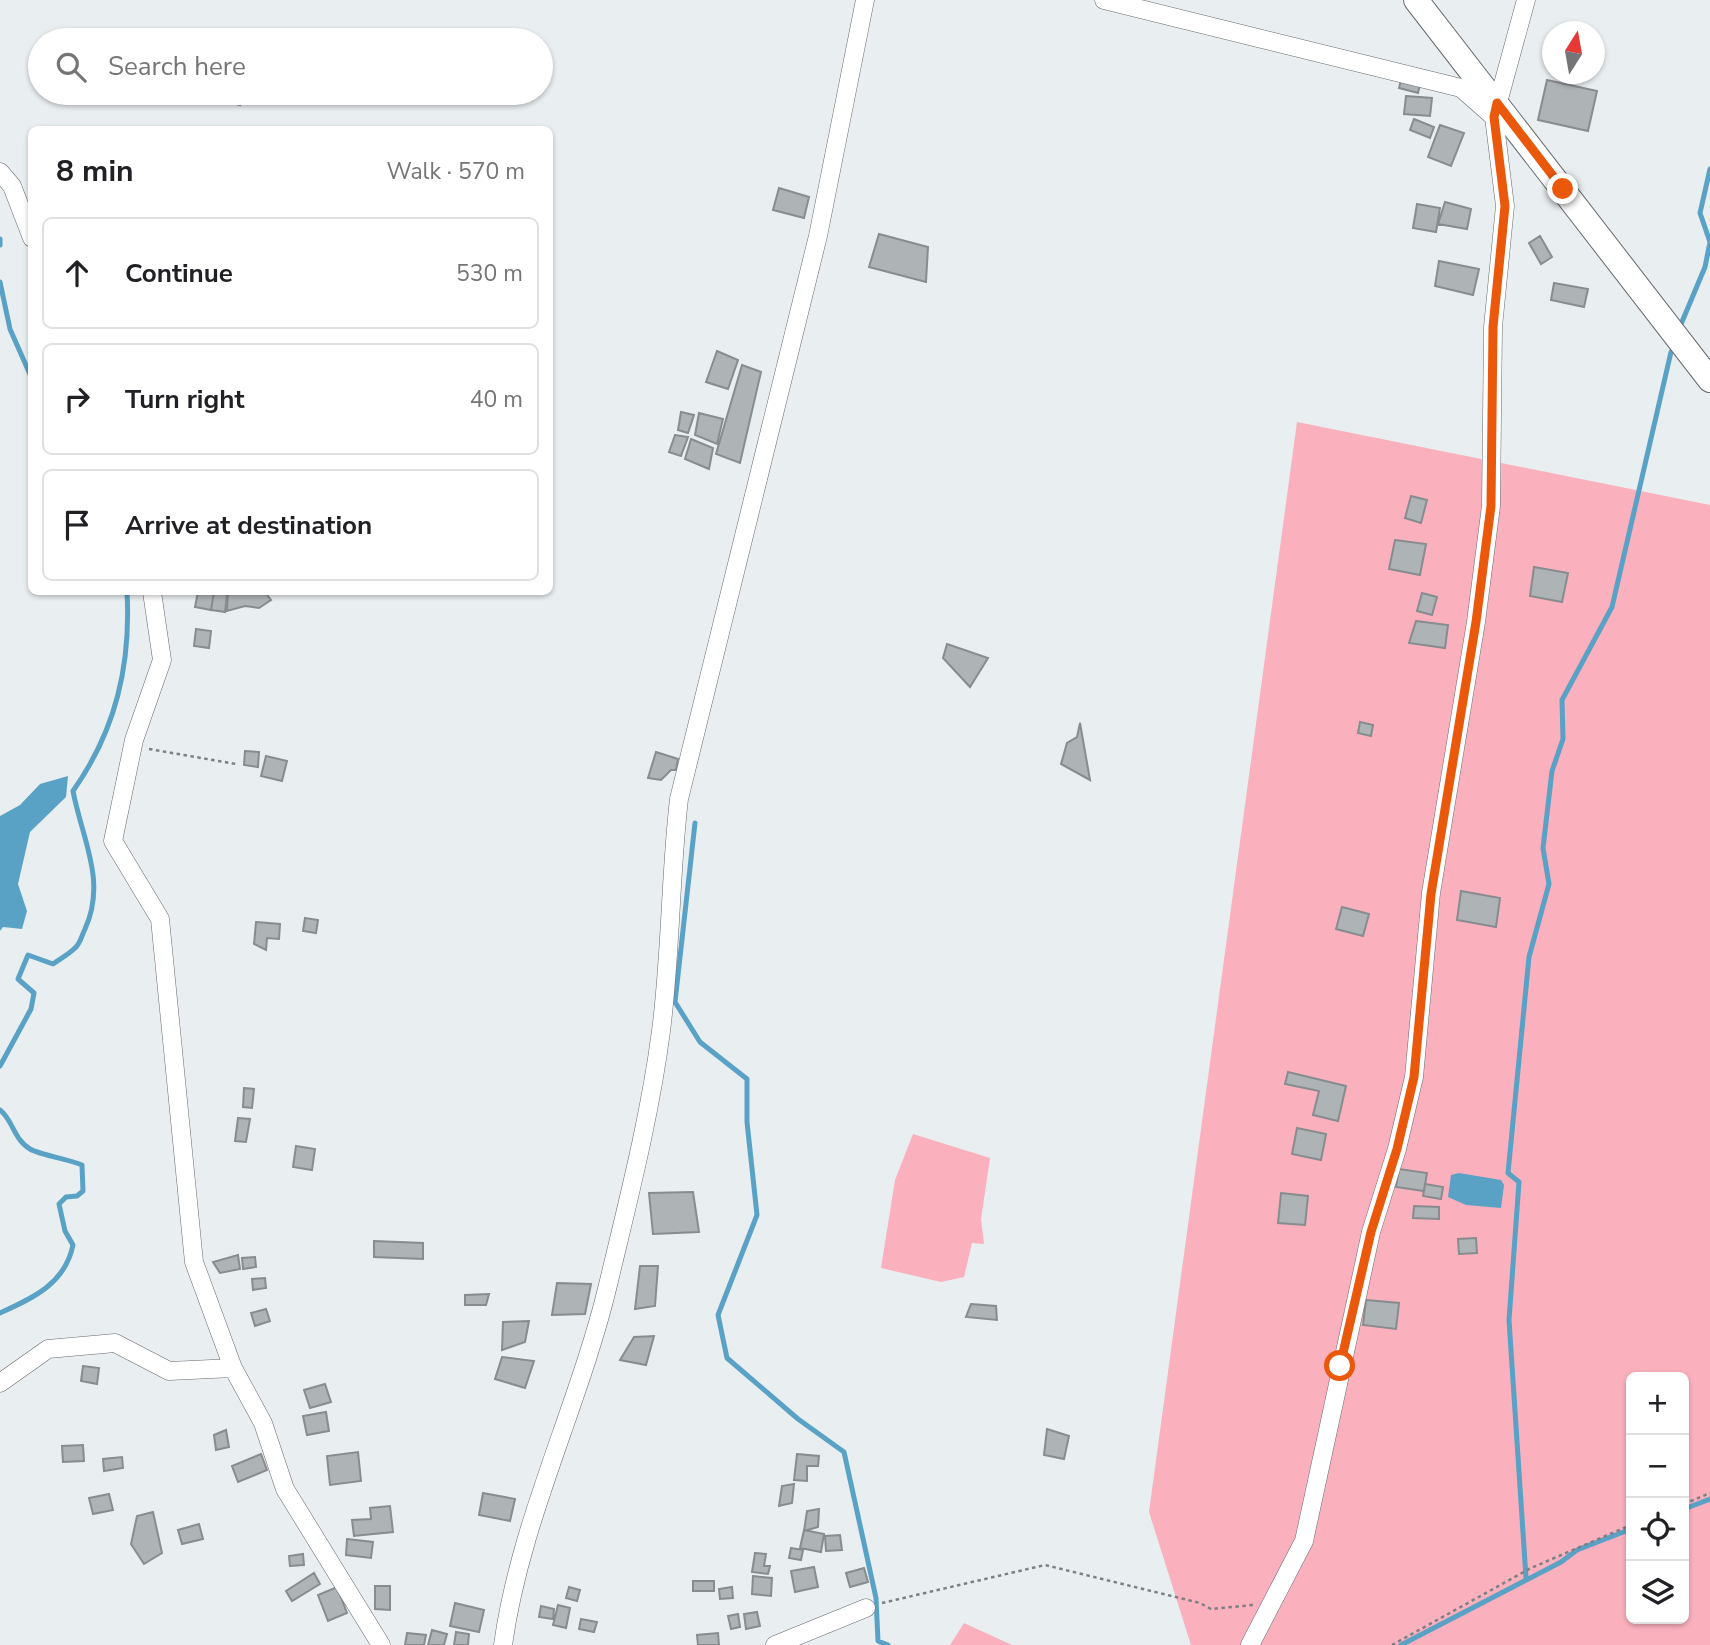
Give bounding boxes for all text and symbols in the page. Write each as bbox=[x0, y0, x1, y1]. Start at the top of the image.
north arrow bbox=[1542, 21, 1605, 84]
search box bbox=[28, 28, 553, 105]
icon: search bbox=[52, 48, 90, 86]
text: Search here bbox=[108, 49, 246, 84]
text: 8 min bbox=[56, 151, 134, 192]
text: Walk · 570 m bbox=[386, 156, 525, 187]
route end bbox=[1547, 173, 1578, 204]
icon: ahead bbox=[58, 254, 96, 292]
text: Continue bbox=[125, 256, 233, 291]
text: 530 m bbox=[456, 258, 523, 289]
icon: right bbox=[58, 380, 96, 418]
text: Turn right bbox=[125, 382, 244, 417]
text: 40 m bbox=[470, 384, 523, 415]
icon: arrive bbox=[58, 506, 96, 544]
text: Arrive at destination bbox=[125, 508, 372, 543]
route start bbox=[1324, 1350, 1355, 1381]
map controls bbox=[1626, 1372, 1689, 1624]
button: + bbox=[1626, 1372, 1689, 1435]
button: − bbox=[1626, 1435, 1689, 1498]
button: locate bbox=[1626, 1498, 1689, 1561]
button: layers bbox=[1626, 1561, 1689, 1624]

